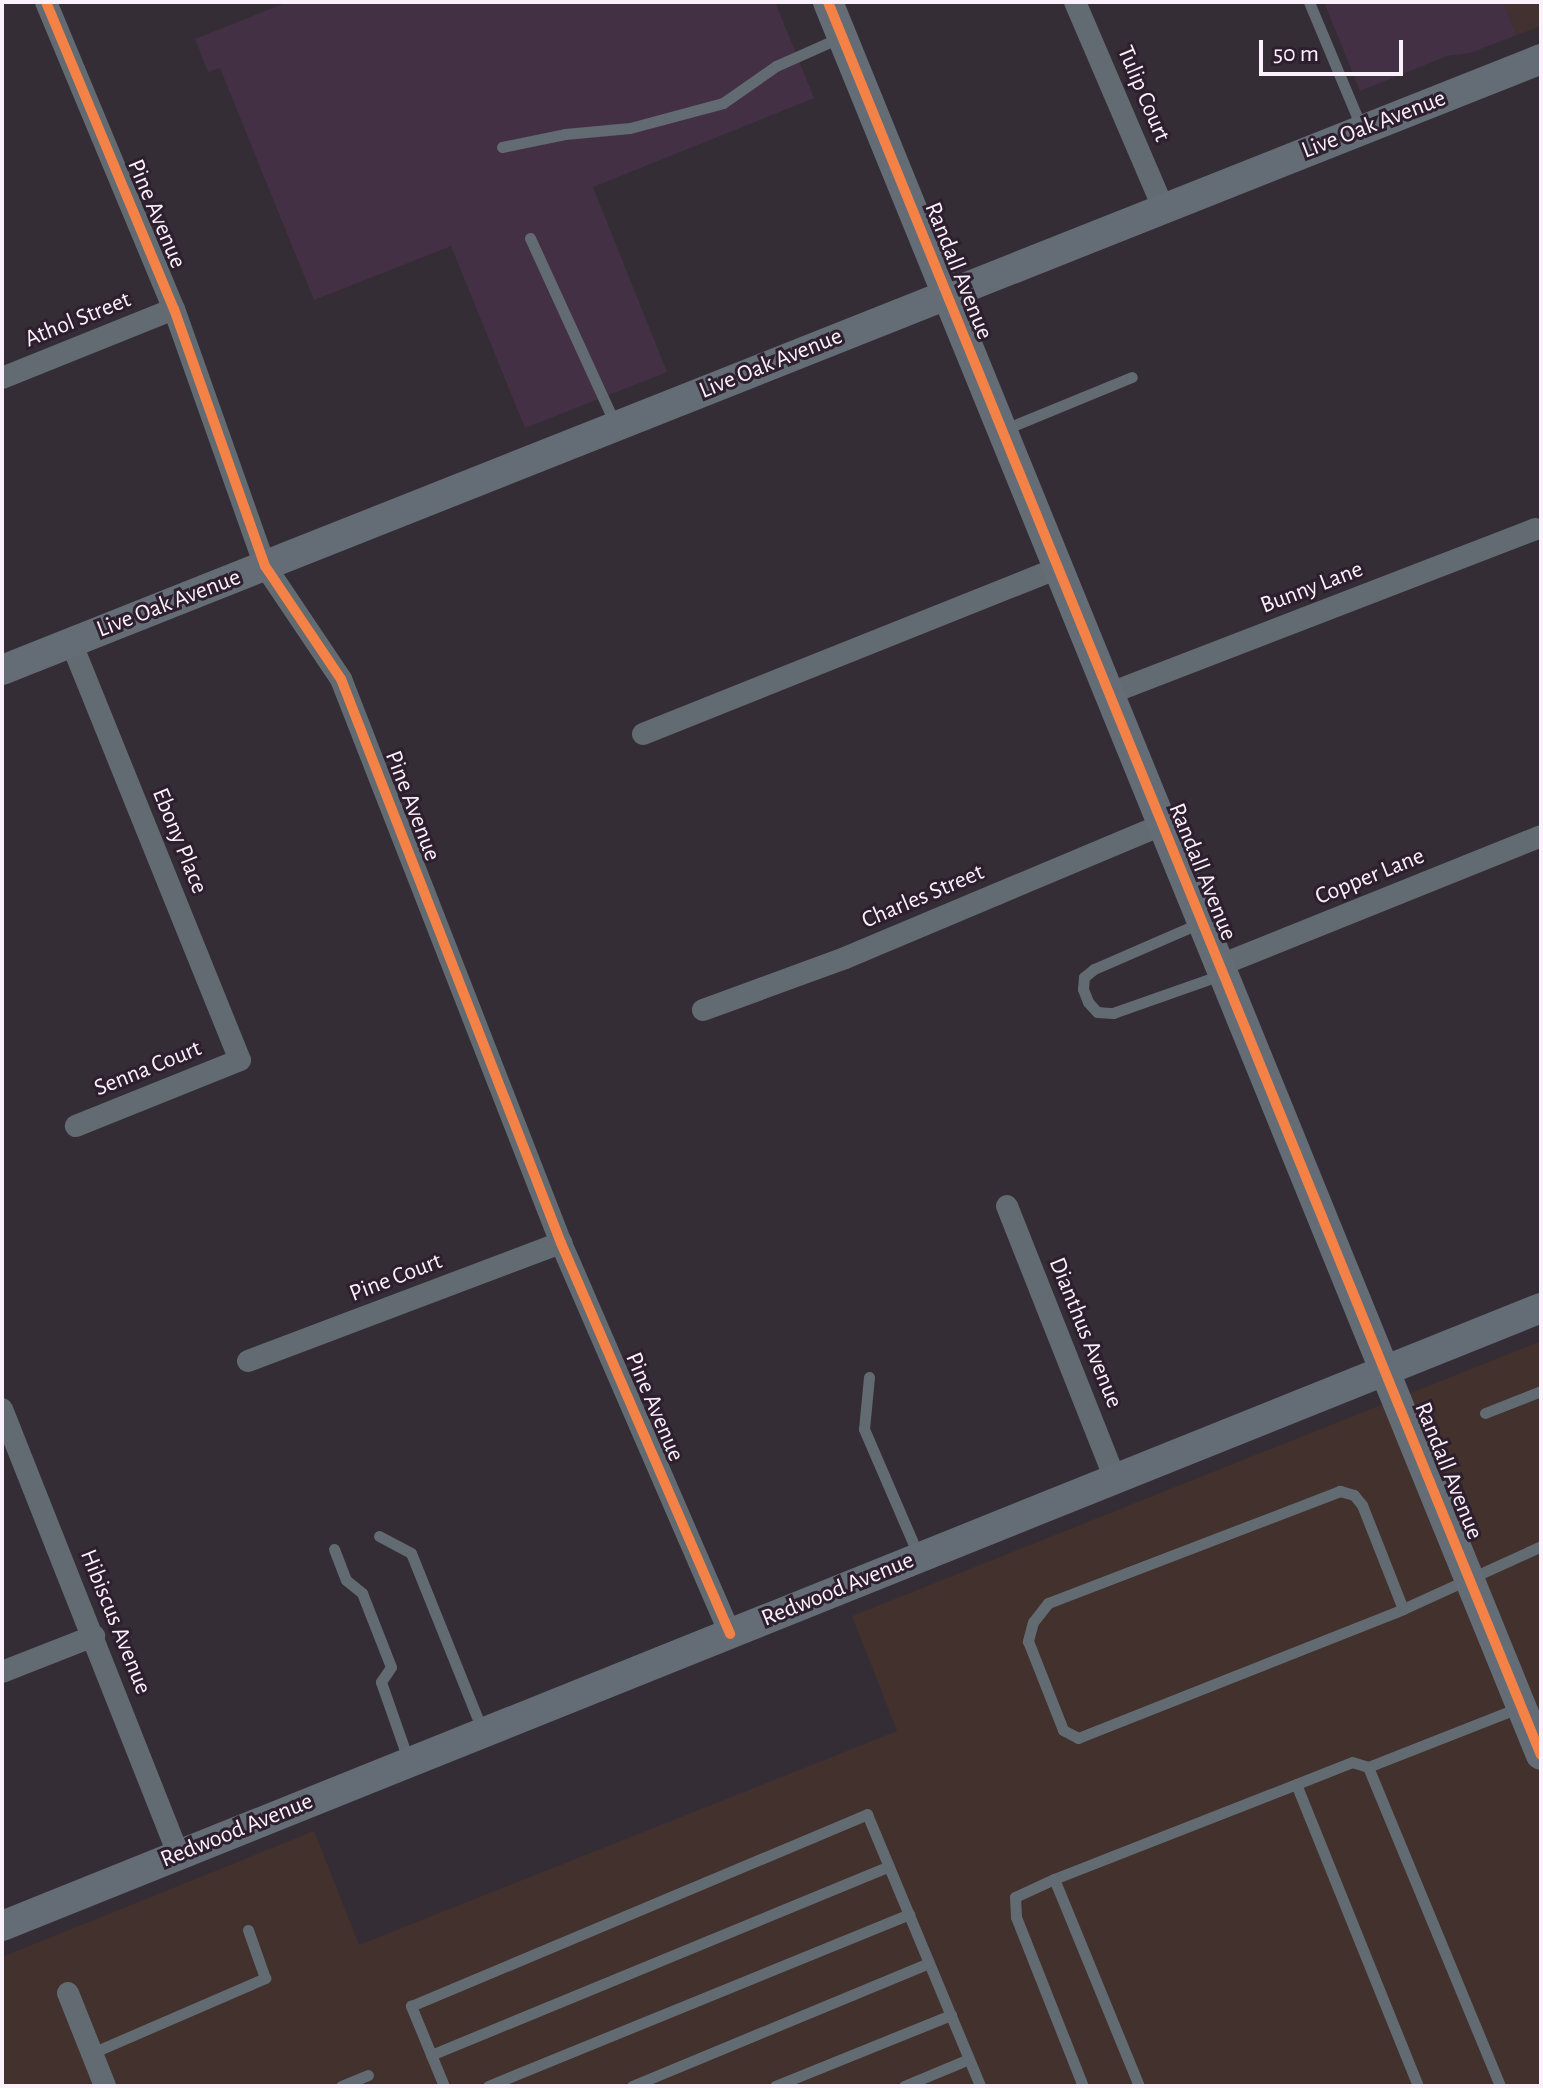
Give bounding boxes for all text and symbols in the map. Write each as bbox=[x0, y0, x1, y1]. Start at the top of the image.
scale bar bbox=[1263, 24, 1407, 74]
street label: Tulip Court bbox=[1110, 42, 1176, 146]
text: 50 m bbox=[1273, 42, 1319, 66]
street label: Live Oak Avenue bbox=[1298, 84, 1450, 166]
street label: Pine Avenue bbox=[120, 155, 192, 273]
street label: Randall Avenue bbox=[917, 198, 999, 344]
street label: Athol Street bbox=[21, 286, 135, 354]
street label: Live Oak Avenue bbox=[695, 322, 847, 406]
street label: Bunny Lane bbox=[1257, 555, 1367, 621]
street label: Live Oak Avenue bbox=[93, 563, 245, 645]
street label: Pine Avenue bbox=[378, 747, 446, 865]
street label: Ebony Place bbox=[145, 784, 213, 898]
street label: Randall Avenue bbox=[1161, 799, 1243, 945]
street label: Copper Lane bbox=[1311, 842, 1429, 912]
street label: Charles Street bbox=[858, 858, 988, 936]
street label: Senna Court bbox=[90, 1035, 206, 1103]
street label: Pine Court bbox=[346, 1247, 446, 1309]
street label: Dianthus Avenue bbox=[1042, 1254, 1128, 1412]
street label: Pine Avenue bbox=[618, 1348, 690, 1466]
street label: Randall Avenue bbox=[1407, 1398, 1489, 1544]
street label: Hibiscus Avenue bbox=[73, 1545, 157, 1699]
street label: Redwood Avenue bbox=[758, 1546, 918, 1634]
street label: Redwood Avenue bbox=[157, 1787, 317, 1875]

